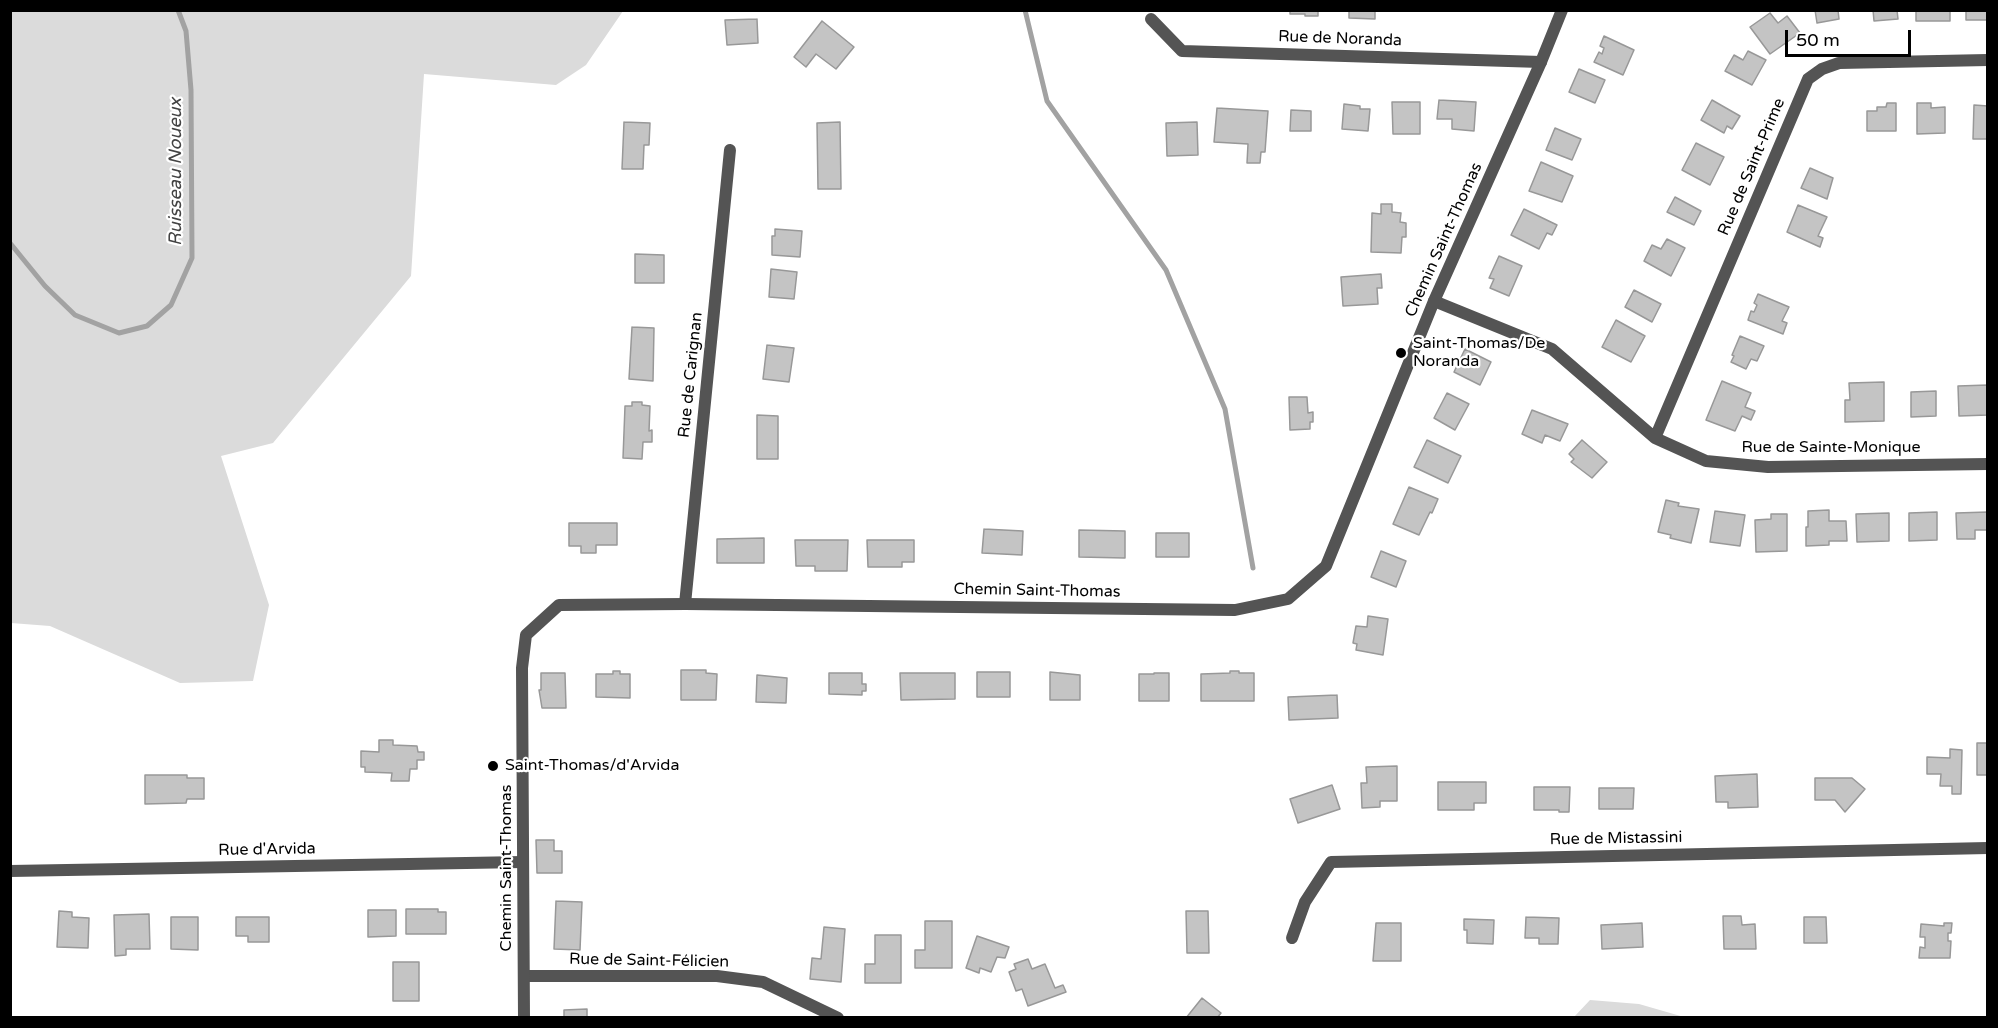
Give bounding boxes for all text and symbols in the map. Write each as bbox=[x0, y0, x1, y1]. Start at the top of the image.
scale bar bbox=[1788, 18, 1914, 56]
street label: Rue de Noranda bbox=[1278, 27, 1402, 51]
text: 50 m bbox=[1796, 29, 1840, 51]
street label: Rue de Saint-Prime bbox=[1714, 96, 1790, 238]
water label: Ruisseau Noueux bbox=[165, 98, 187, 246]
street label: Chemin Saint-Thomas bbox=[1401, 160, 1487, 320]
street label: Rue de Carignan bbox=[675, 311, 707, 439]
place label: Saint-Thomas/De Noranda bbox=[1413, 334, 1545, 372]
marker: Saint-Thomas/De Noranda bbox=[1394, 346, 1408, 360]
street label: Rue de Sainte-Monique bbox=[1741, 438, 1921, 458]
street label: Chemin Saint-Thomas bbox=[953, 580, 1121, 602]
place label: Saint-Thomas/d'Arvida bbox=[505, 756, 679, 776]
marker: Saint-Thomas/d'Arvida bbox=[486, 759, 500, 773]
street label: Chemin Saint-Thomas bbox=[497, 785, 517, 951]
street label: Rue de Mistassini bbox=[1549, 828, 1683, 850]
street label: Rue d'Arvida bbox=[218, 840, 316, 860]
street label: Rue de Saint-Félicien bbox=[569, 950, 729, 972]

